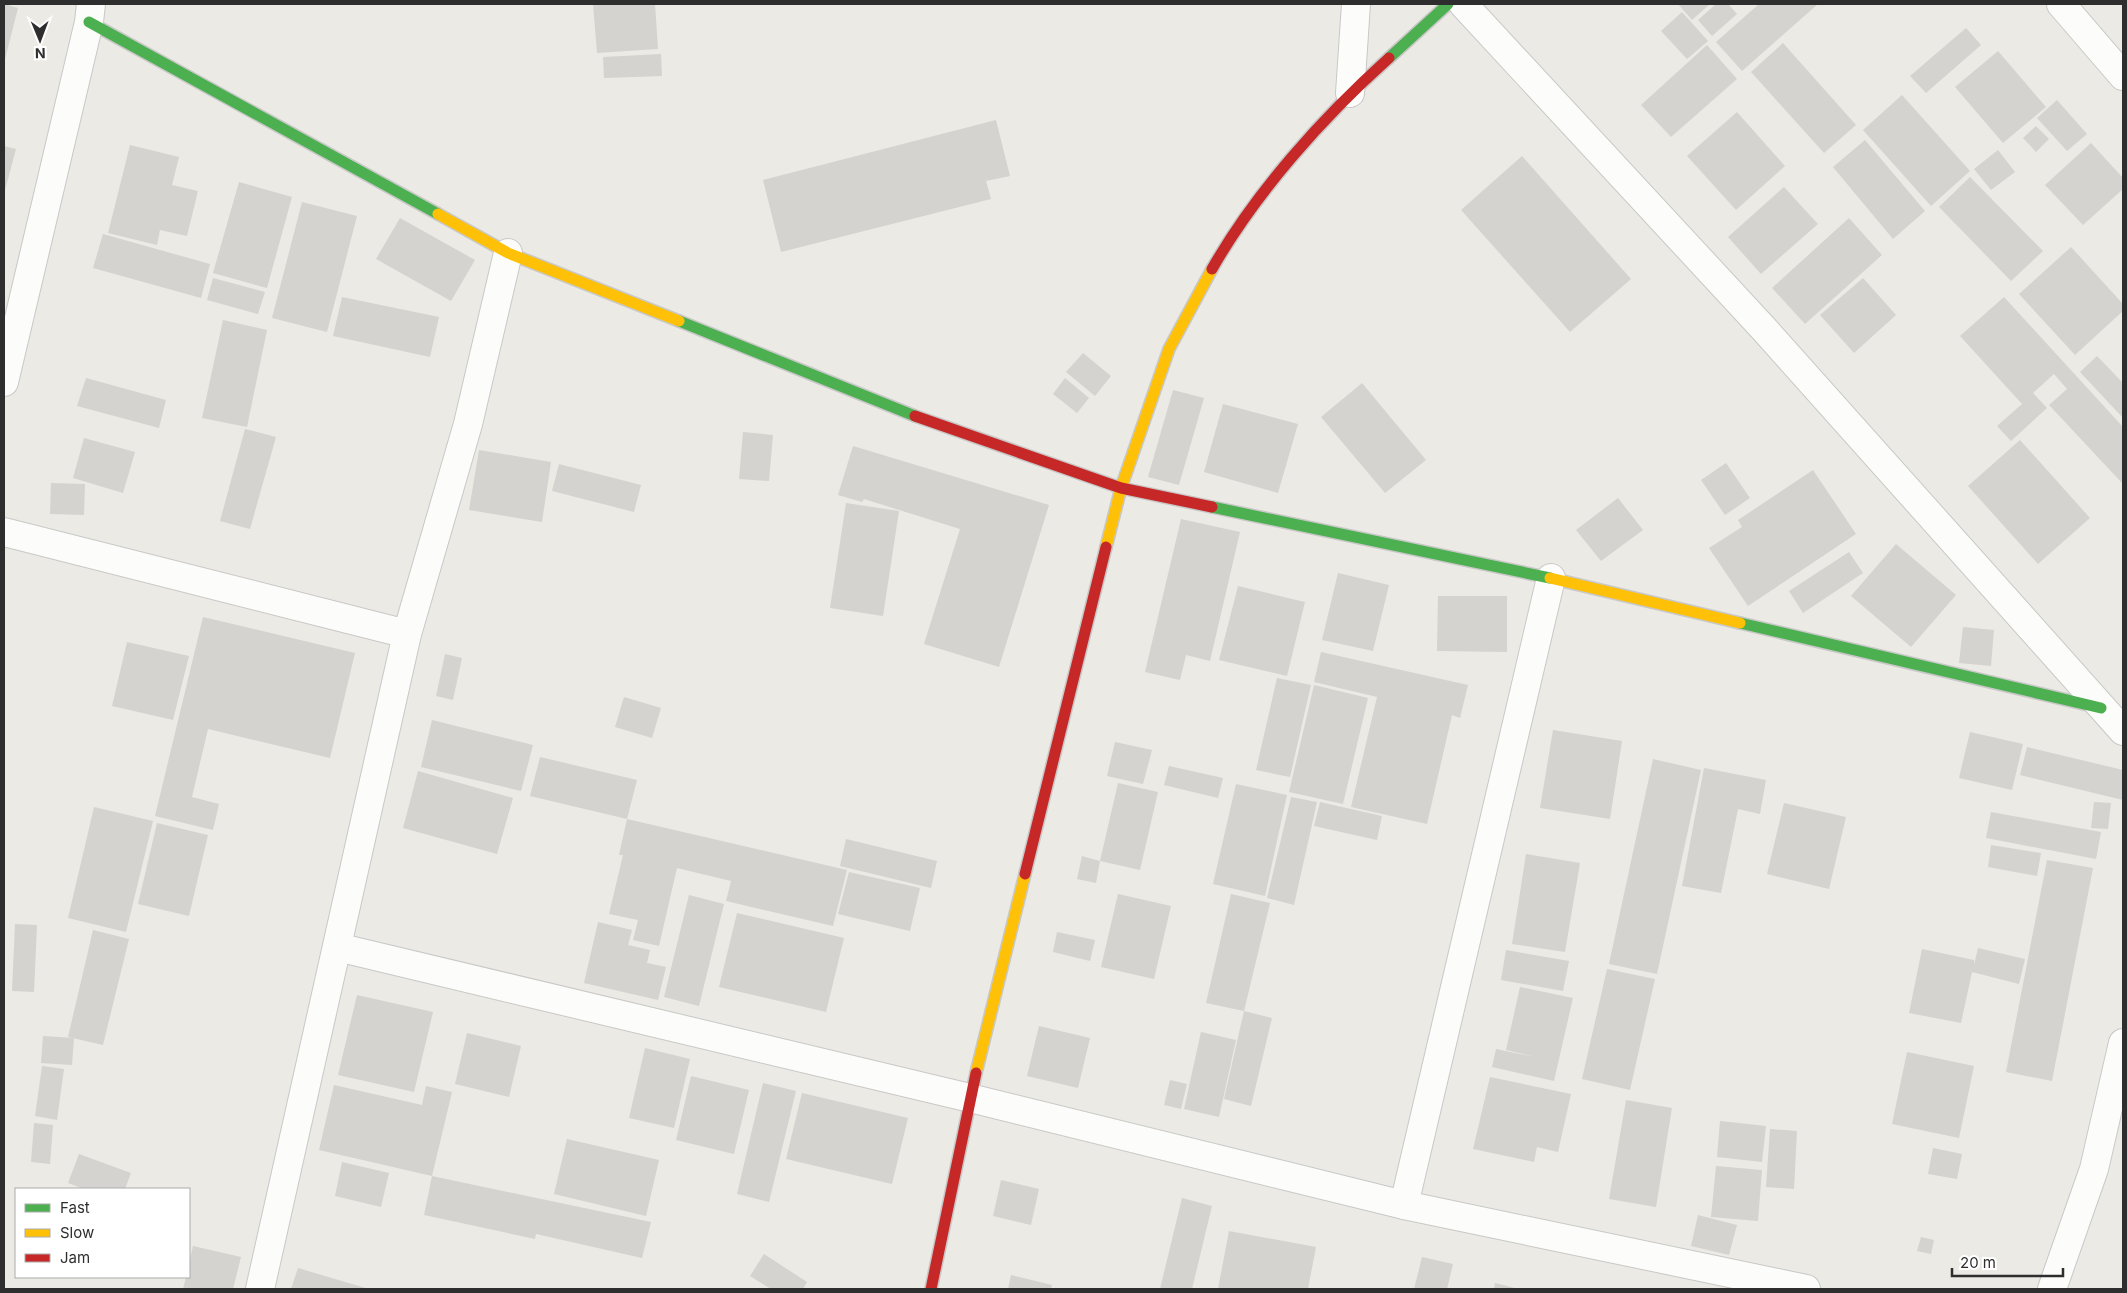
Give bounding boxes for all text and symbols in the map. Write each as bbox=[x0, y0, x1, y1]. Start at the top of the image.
north arrow bbox=[15, 15, 65, 65]
text: N bbox=[35, 45, 46, 62]
legend bbox=[15, 1188, 190, 1278]
text: Fast bbox=[60, 1198, 90, 1217]
text: Slow bbox=[60, 1223, 94, 1242]
scale bar bbox=[1952, 1246, 2063, 1278]
text: Jam bbox=[60, 1248, 90, 1267]
text: 20 m bbox=[1960, 1253, 1996, 1272]

